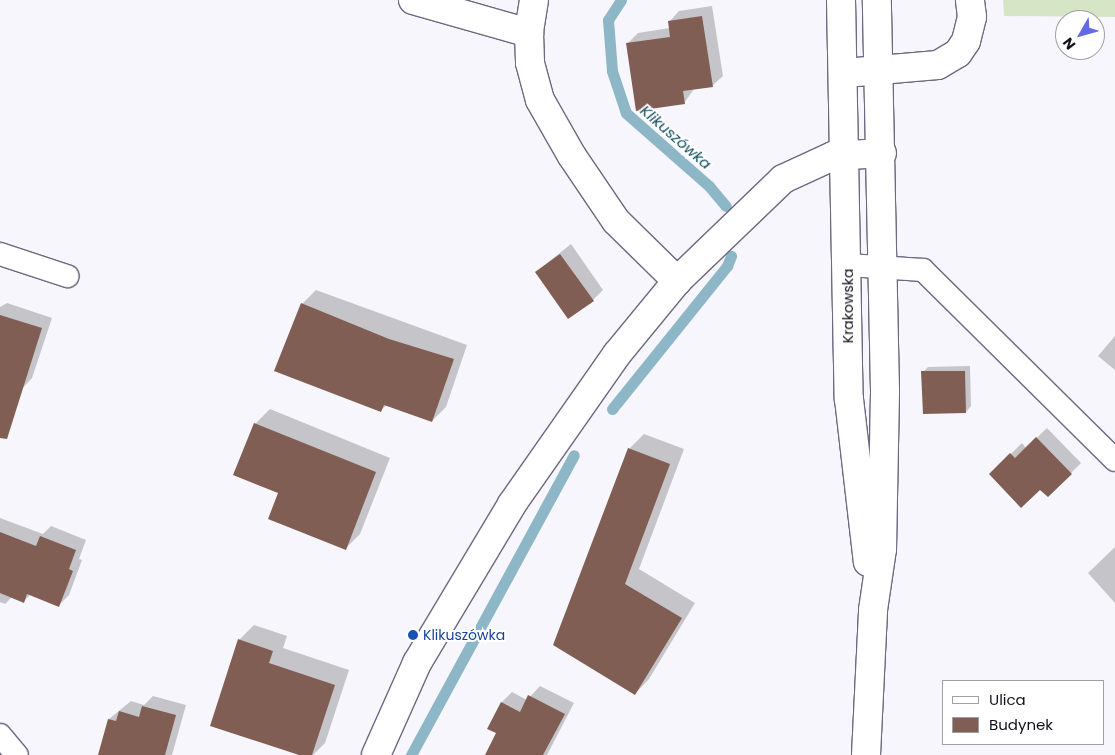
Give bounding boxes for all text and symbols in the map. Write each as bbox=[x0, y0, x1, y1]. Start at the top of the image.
north arrow bbox=[1055, 10, 1105, 60]
text: N bbox=[1058, 33, 1080, 54]
water label: Klikuszówka bbox=[637, 101, 715, 173]
street label: Krakowska bbox=[840, 269, 856, 343]
place label: Klikuszówka bbox=[423, 627, 505, 643]
marker: Klikuszówka bbox=[407, 629, 419, 641]
legend bbox=[942, 680, 1105, 745]
text: Ulica bbox=[989, 689, 1026, 710]
text: Budynek bbox=[989, 714, 1053, 735]

